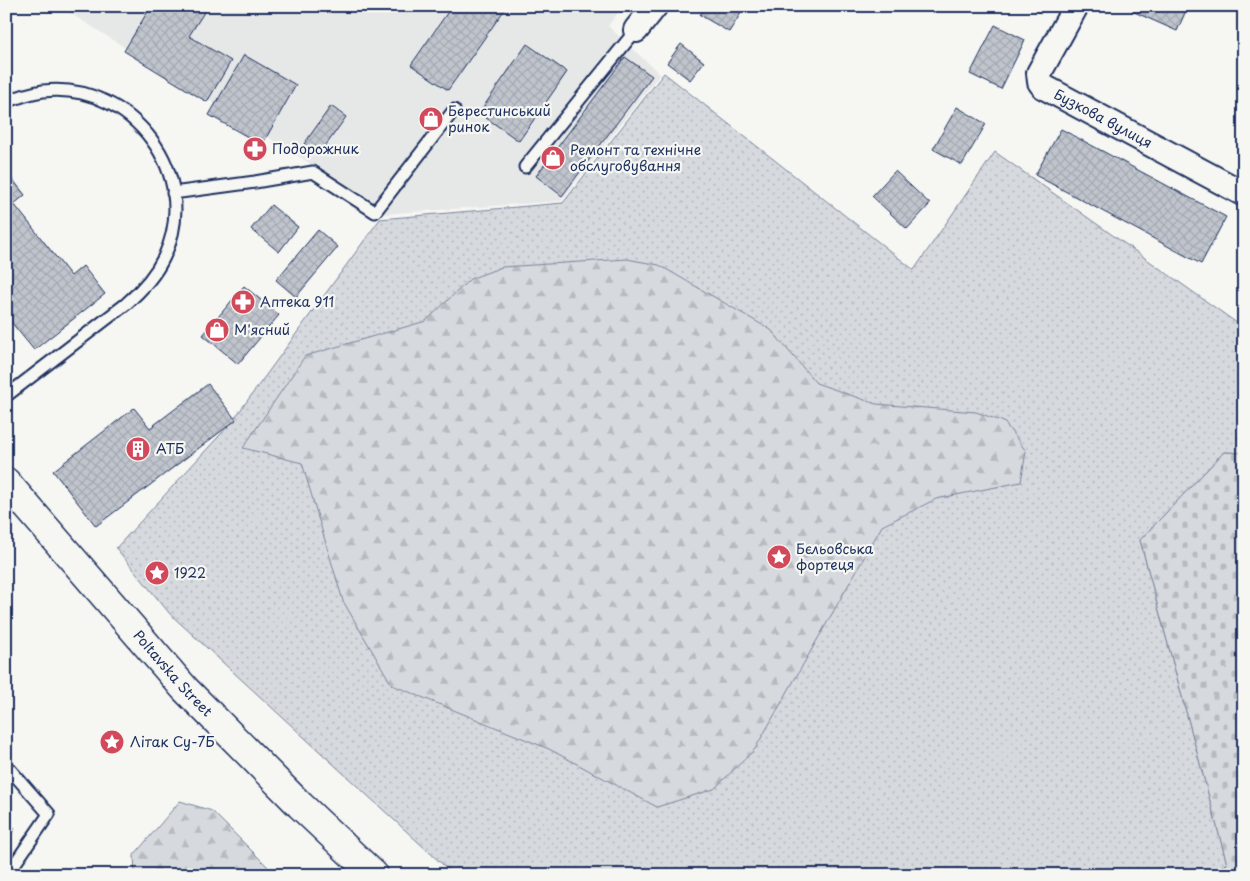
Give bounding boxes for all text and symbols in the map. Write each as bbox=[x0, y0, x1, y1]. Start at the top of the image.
street label: Бузкова вулиця bbox=[1050, 83, 1156, 153]
place label: Берестинський ринок bbox=[448, 100, 551, 137]
shop icon: Берестинський ринок bbox=[418, 106, 444, 132]
pharmacy icon: Подорожник bbox=[242, 136, 268, 162]
place label: Подорожник bbox=[272, 138, 359, 159]
place label: Ремонт та технічне обслуговування bbox=[570, 139, 701, 176]
shop icon: Ремонт та технічне обслуговування bbox=[540, 145, 566, 171]
pharmacy icon: Аптека 911 bbox=[230, 289, 256, 315]
place label: Аптека 911 bbox=[260, 291, 334, 312]
shop icon: М'ясний bbox=[204, 317, 230, 343]
place label: М'ясний bbox=[234, 319, 290, 340]
building icon: АТБ bbox=[125, 436, 151, 462]
place label: АТБ bbox=[156, 438, 184, 459]
place label: Бєльовська фортеця bbox=[796, 538, 873, 575]
place icon: Бєльовська фортеця bbox=[766, 544, 792, 570]
place icon: 1922 bbox=[144, 560, 170, 586]
place label: 1922 bbox=[174, 562, 206, 583]
street label: Poltavska Street bbox=[129, 625, 218, 721]
place icon: Літак Су-7Б bbox=[99, 729, 125, 755]
place label: Літак Су-7Б bbox=[130, 731, 215, 752]

